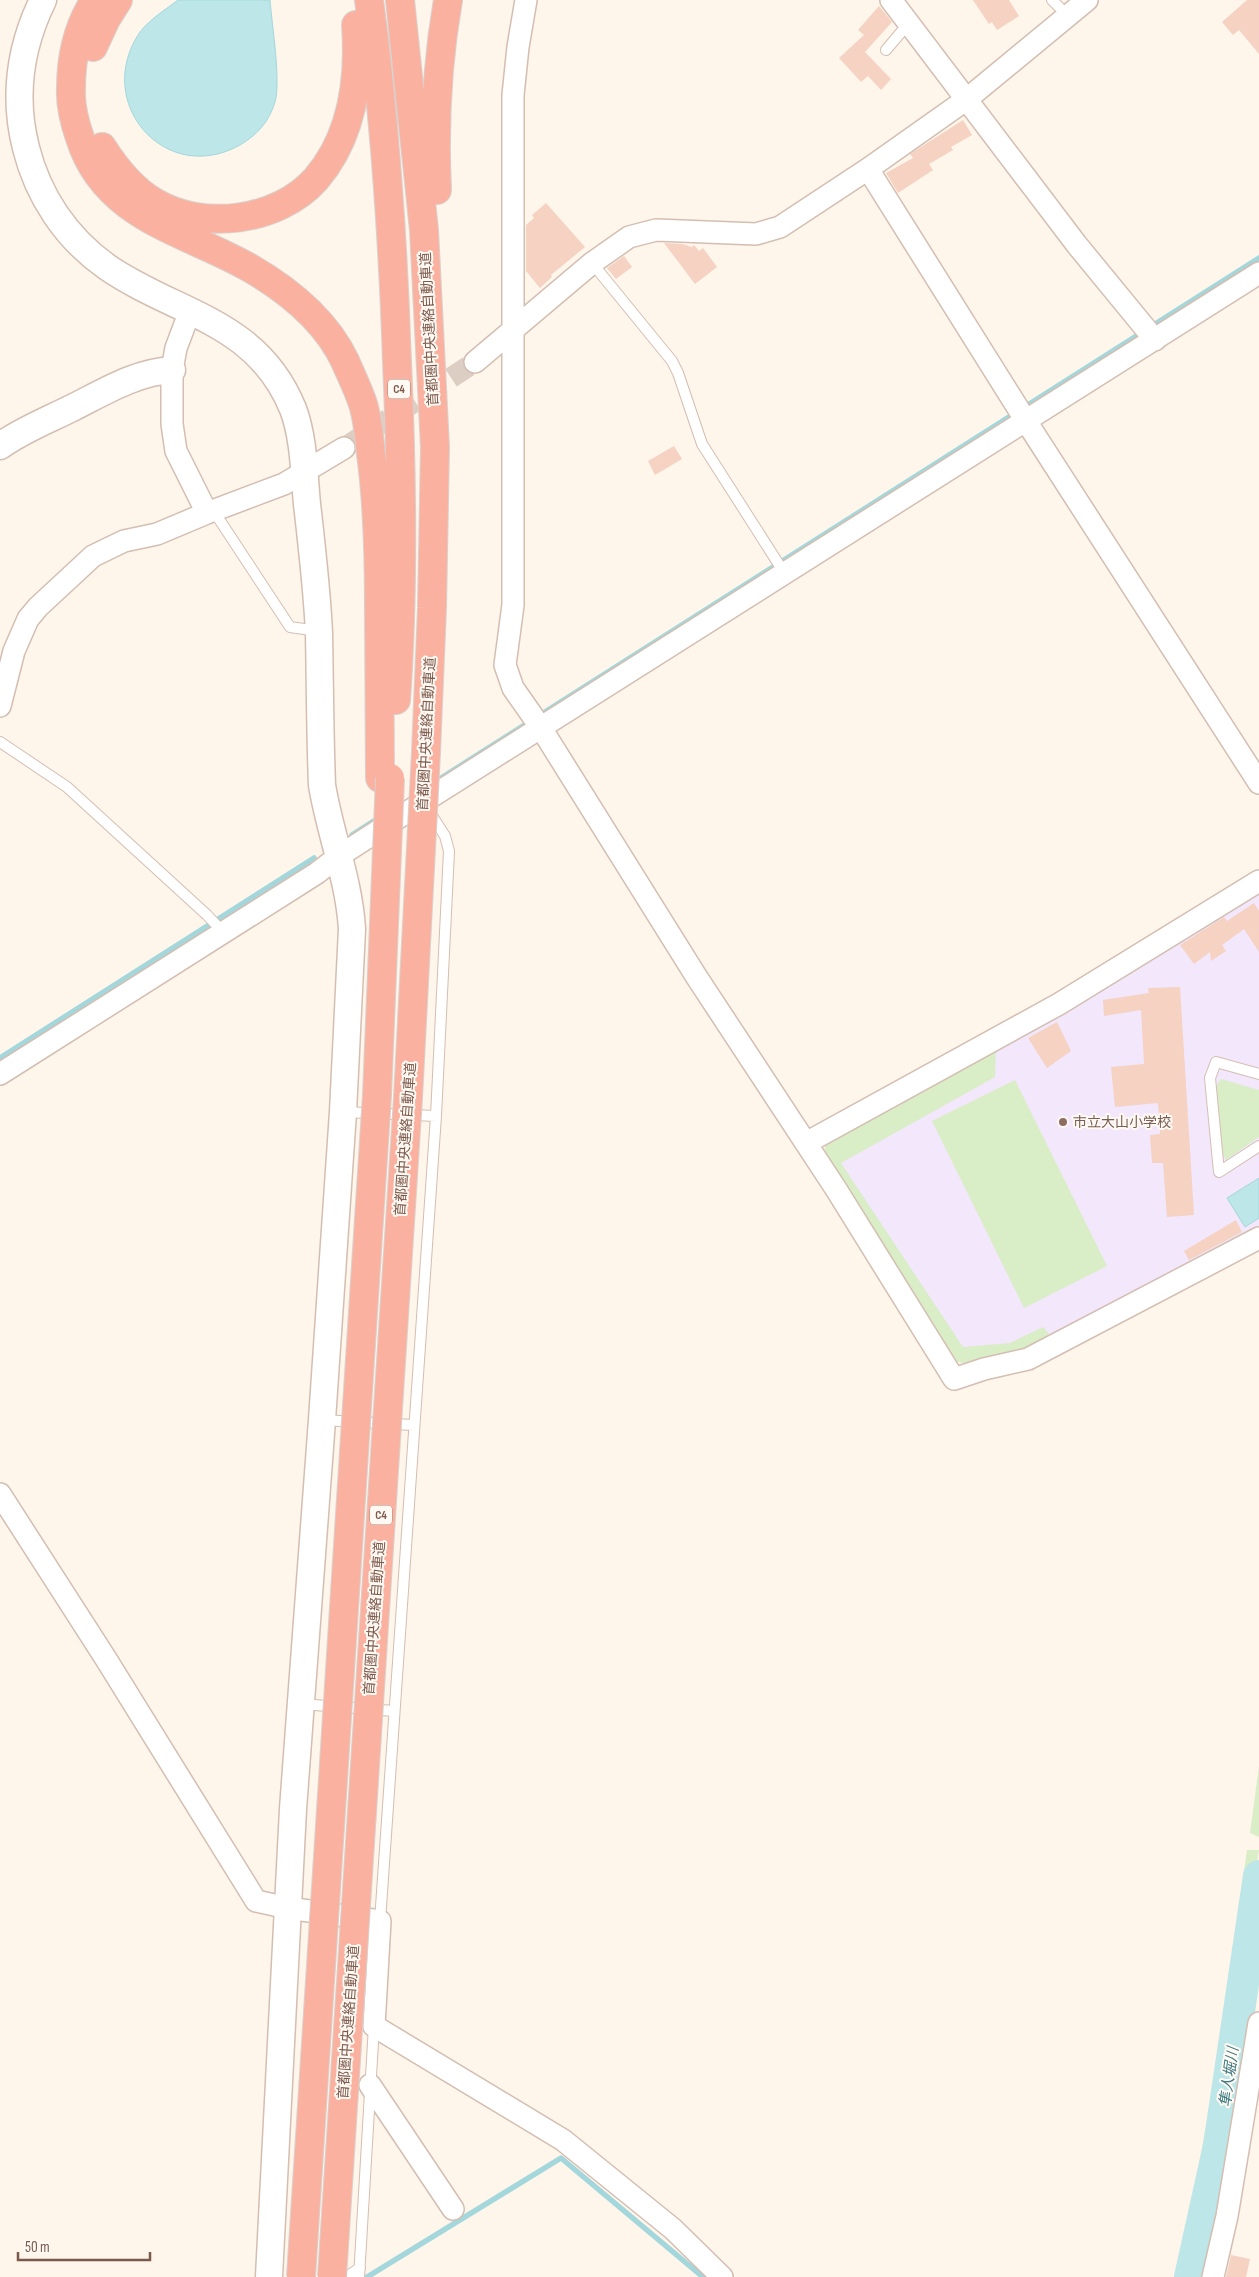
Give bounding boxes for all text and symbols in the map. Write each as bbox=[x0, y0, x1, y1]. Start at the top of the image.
street label: 首都圏中央連絡自動車道 bbox=[417, 252, 442, 406]
road number: C4 bbox=[388, 379, 410, 398]
street label: 首都圏中央連絡自動車道 bbox=[414, 657, 439, 811]
street label: 首都圏中央連絡自動車道 bbox=[392, 1062, 419, 1216]
place label: 市立大山小学校 bbox=[1073, 1114, 1171, 1131]
marker: 市立大山小学校 bbox=[1057, 1116, 1069, 1128]
road number: C4 bbox=[370, 1506, 392, 1524]
street label: 首都圏中央連絡自動車道 bbox=[361, 1541, 388, 1695]
street label: 首都圏中央連絡自動車道 bbox=[335, 1945, 362, 2099]
water label: 隼人堀川 bbox=[1216, 2044, 1243, 2108]
scale bar bbox=[18, 2230, 150, 2262]
text: 50 m bbox=[25, 2238, 50, 2257]

